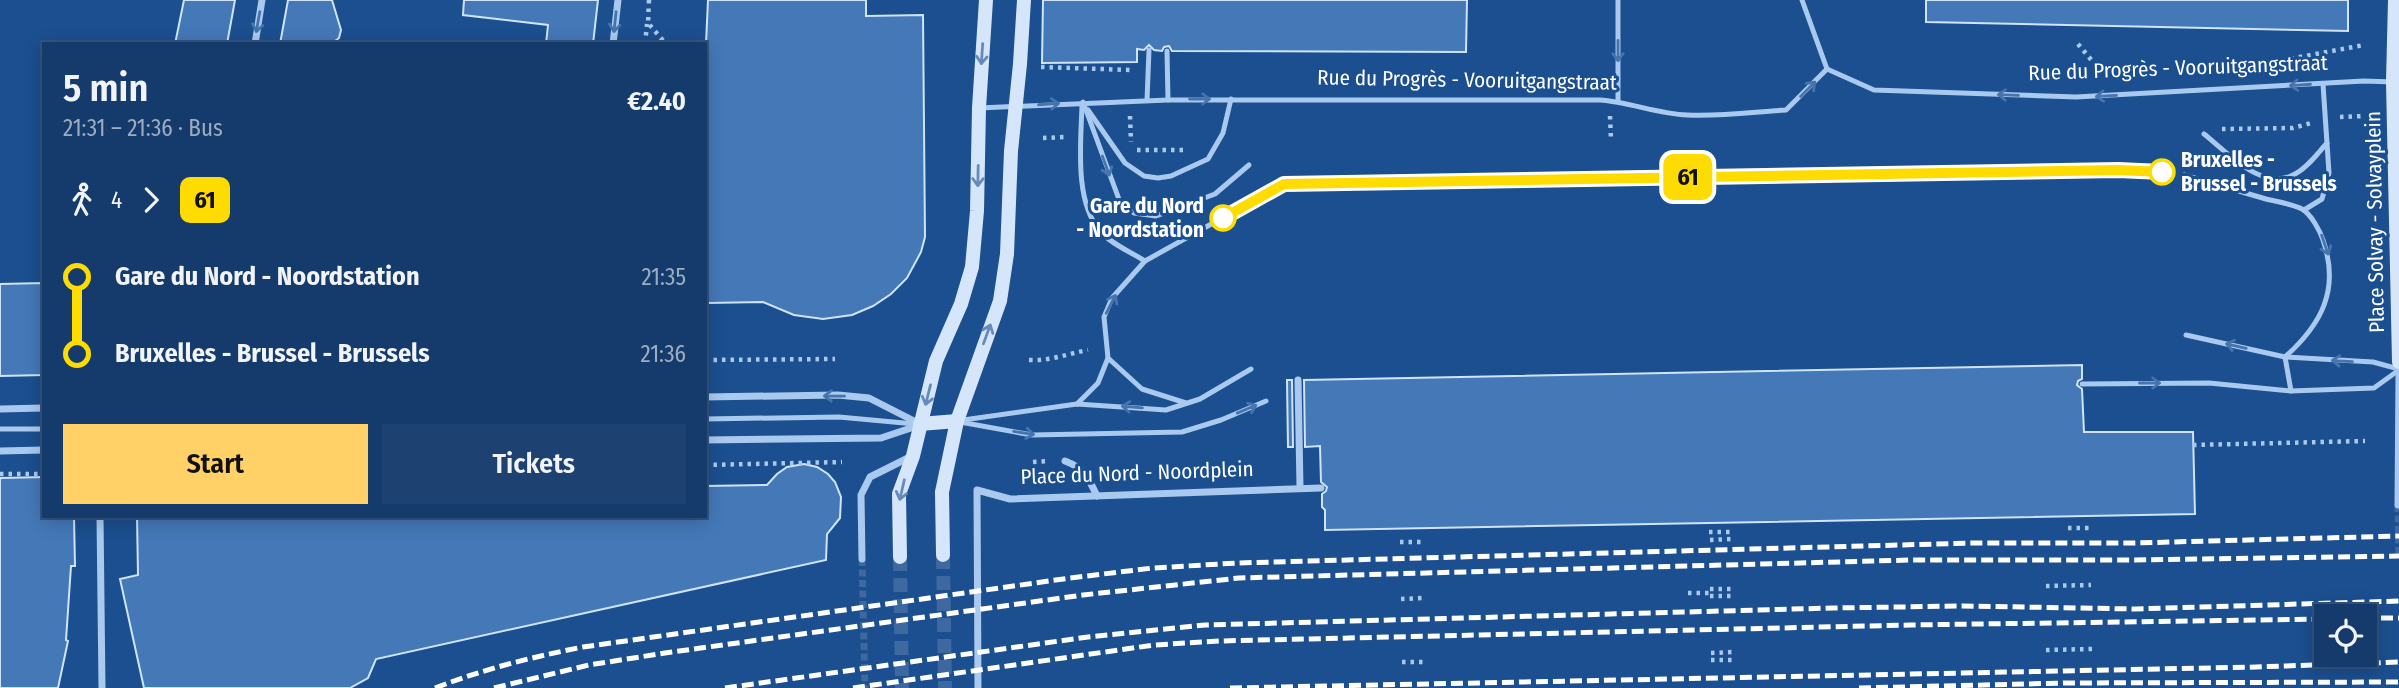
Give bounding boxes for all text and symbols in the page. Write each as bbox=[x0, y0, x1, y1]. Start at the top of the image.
one-way arrow bbox=[251, 10, 265, 33]
one-way arrow bbox=[609, 10, 622, 33]
one-way arrow bbox=[1611, 39, 1625, 62]
one-way arrow bbox=[975, 42, 988, 65]
street label: Rue du Progrès - Vooruitgangstraat bbox=[2028, 50, 2328, 86]
street label: Rue du Progrès - Vooruitgangstraat bbox=[1317, 64, 1617, 96]
text: 5 min bbox=[63, 65, 148, 111]
one-way arrow bbox=[2290, 79, 2312, 92]
one-way arrow bbox=[1799, 81, 1816, 98]
text: €2.40 bbox=[627, 86, 686, 117]
one-way arrow bbox=[1996, 88, 2019, 101]
one-way arrow bbox=[2095, 89, 2118, 102]
one-way arrow bbox=[1188, 92, 1211, 106]
one-way arrow bbox=[1037, 97, 1060, 110]
street label: Place Solvay - Solvayplein bbox=[2360, 111, 2390, 333]
text: 21:31 – 21:36 · Bus bbox=[63, 114, 223, 142]
place label: Bruxelles - Brussel - Brussels bbox=[2181, 147, 2337, 197]
line badge: 61 bbox=[1656, 154, 1720, 200]
one-way arrow bbox=[1101, 155, 1113, 177]
marker: Bruxelles - Brussel - Brussels bbox=[2149, 159, 2175, 185]
text: 61 bbox=[1677, 163, 1699, 191]
one-way arrow bbox=[971, 164, 985, 187]
icon: walk bbox=[63, 181, 101, 219]
icon: forward bbox=[132, 181, 170, 219]
text: 4 bbox=[111, 186, 122, 214]
text: 61 bbox=[194, 186, 216, 214]
place label: Gare du Nord - Noordstation bbox=[1076, 193, 1204, 243]
marker: Gare du Nord - Noordstation bbox=[1210, 205, 1236, 231]
one-way arrow bbox=[2319, 234, 2332, 256]
text: Gare du Nord - Noordstation bbox=[115, 261, 420, 292]
text: 21:35 bbox=[641, 263, 686, 291]
one-way arrow bbox=[1105, 294, 1118, 315]
one-way arrow bbox=[982, 323, 995, 345]
text: Bruxelles - Brussel - Brussels bbox=[115, 338, 430, 369]
one-way arrow bbox=[2225, 339, 2248, 353]
text: 21:36 bbox=[641, 340, 686, 368]
one-way arrow bbox=[2332, 354, 2354, 367]
one-way arrow bbox=[2139, 376, 2162, 390]
one-way arrow bbox=[921, 383, 934, 406]
one-way arrow bbox=[823, 389, 846, 402]
one-way arrow bbox=[1121, 400, 1144, 413]
one-way arrow bbox=[1236, 402, 1257, 415]
button: Start bbox=[63, 424, 368, 504]
button: Tickets bbox=[382, 424, 686, 504]
one-way arrow bbox=[1012, 427, 1035, 440]
street label: Place du Nord - Noordplein bbox=[1020, 456, 1254, 490]
one-way arrow bbox=[895, 478, 908, 501]
map controls bbox=[2314, 604, 2377, 667]
button: locate bbox=[2314, 604, 2377, 667]

